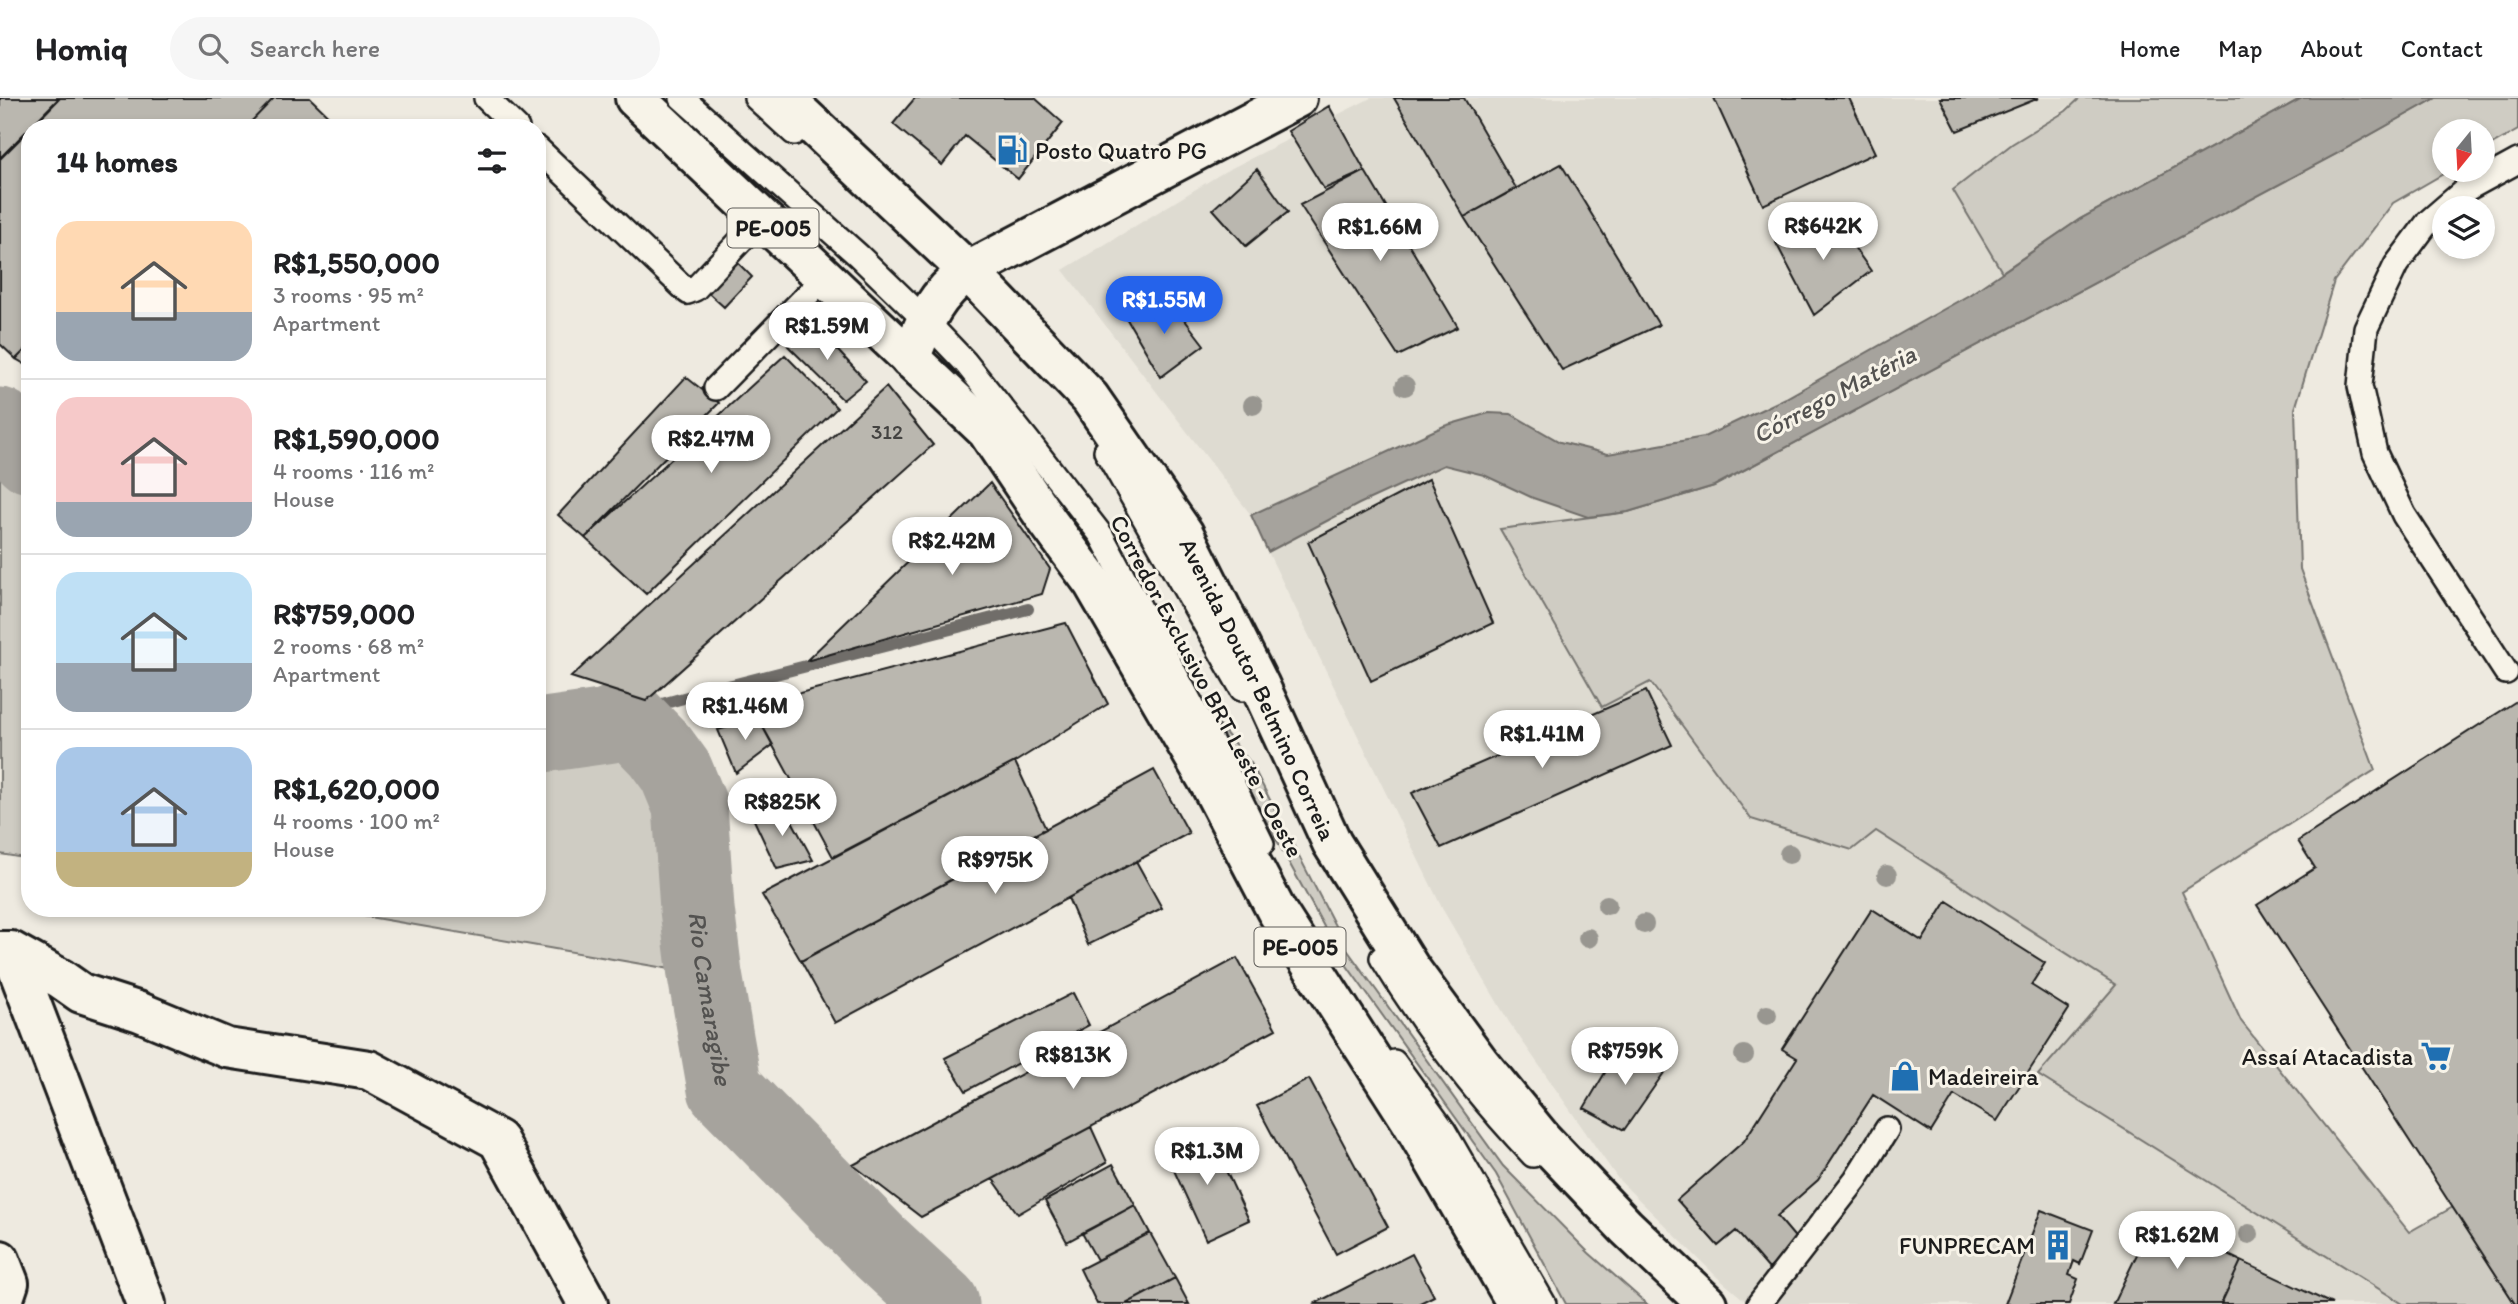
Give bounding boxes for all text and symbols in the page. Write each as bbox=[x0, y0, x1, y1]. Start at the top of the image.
search box bbox=[170, 17, 660, 80]
text: Homiq bbox=[35, 29, 128, 68]
icon: search bbox=[194, 29, 232, 67]
text: Search here bbox=[250, 32, 380, 64]
text: Home bbox=[2120, 34, 2180, 63]
text: Map bbox=[2218, 34, 2262, 63]
text: About bbox=[2300, 34, 2363, 63]
text: Contact bbox=[2401, 34, 2483, 63]
north arrow bbox=[2432, 119, 2496, 182]
map controls bbox=[2432, 119, 2495, 259]
fuel station icon: Posto Quatro PG bbox=[995, 133, 1029, 167]
place label: Posto Quatro PG bbox=[1035, 136, 1207, 165]
icon: filters bbox=[473, 142, 511, 180]
text: 14 homes bbox=[56, 143, 178, 180]
button: layers bbox=[2432, 196, 2495, 259]
pin: R$642K bbox=[1766, 202, 1880, 262]
pin: R$1.66M bbox=[1315, 204, 1445, 263]
road number: PE-005 bbox=[728, 209, 818, 248]
text: R$642K bbox=[1784, 211, 1862, 239]
text: R$1.66M bbox=[1338, 212, 1422, 240]
text: R$1,550,000 bbox=[273, 244, 440, 281]
icon: home bbox=[112, 249, 196, 333]
pin: R$1.55M bbox=[1099, 276, 1229, 336]
text: 3 rooms · 95 m² bbox=[273, 281, 424, 309]
text: R$1.55M bbox=[1122, 285, 1206, 313]
pin: R$1.59M bbox=[762, 302, 892, 362]
text: Apartment bbox=[273, 309, 380, 337]
text: R$1.59M bbox=[785, 311, 869, 339]
water label: Córrego Matéria bbox=[1747, 337, 1922, 450]
pin: R$2.47M bbox=[646, 416, 776, 475]
house number: 312 bbox=[871, 419, 903, 444]
text: R$1,590,000 bbox=[273, 420, 440, 457]
text: R$2.47M bbox=[667, 424, 755, 452]
icon: home bbox=[112, 425, 196, 509]
text: 4 rooms · 116 m² bbox=[273, 457, 435, 485]
text: House bbox=[273, 485, 335, 513]
street label: Corredor Exclusivo BRT Leste - Oeste bbox=[1104, 510, 1310, 862]
pin: R$2.42M bbox=[887, 518, 1017, 577]
text: R$2.42M bbox=[908, 526, 996, 554]
street label: Avenida Doutor Belmino Correia bbox=[1174, 533, 1343, 845]
text: R$759,000 bbox=[273, 595, 415, 632]
icon: home bbox=[112, 600, 196, 684]
text: 2 rooms · 68 m² bbox=[273, 632, 424, 660]
text: Apartment bbox=[273, 660, 380, 688]
pin: R$1.46M bbox=[680, 682, 810, 742]
text: R$1.46M bbox=[702, 691, 788, 719]
pin: R$1.41M bbox=[1477, 710, 1607, 770]
text: R$1.41M bbox=[1500, 719, 1584, 747]
text: R$1,620,000 bbox=[273, 770, 440, 807]
icon: home bbox=[112, 775, 196, 859]
pin: R$825K bbox=[725, 778, 839, 838]
text: R$825K bbox=[744, 787, 820, 815]
text: 4 rooms · 100 m² bbox=[273, 807, 440, 835]
text: House bbox=[273, 835, 335, 863]
pin: R$975K bbox=[938, 836, 1052, 896]
text: R$975K bbox=[957, 845, 1033, 873]
water label: Rio Camaragibe bbox=[681, 910, 740, 1089]
road number: PE-005 bbox=[1254, 928, 1346, 967]
pin: R$759K bbox=[1568, 1028, 1682, 1087]
pin: R$813K bbox=[1016, 1032, 1130, 1091]
text: R$759K bbox=[1587, 1036, 1663, 1064]
supermarket icon: Assaí Atacadista bbox=[2419, 1039, 2453, 1073]
text: R$813K bbox=[1035, 1040, 1111, 1068]
place label: Assaí Atacadista bbox=[2242, 1042, 2413, 1071]
shop icon: Madeireira bbox=[1888, 1059, 1922, 1093]
place label: Madeireira bbox=[1928, 1062, 2039, 1091]
pin: R$1.3M bbox=[1150, 1128, 1264, 1187]
text: R$1.3M bbox=[1171, 1136, 1243, 1164]
pin: R$1.62M bbox=[2112, 1212, 2242, 1271]
text: R$1.62M bbox=[2135, 1220, 2219, 1248]
building icon: FUNPRECAM bbox=[2041, 1228, 2075, 1262]
place label: FUNPRECAM bbox=[1899, 1231, 2035, 1260]

